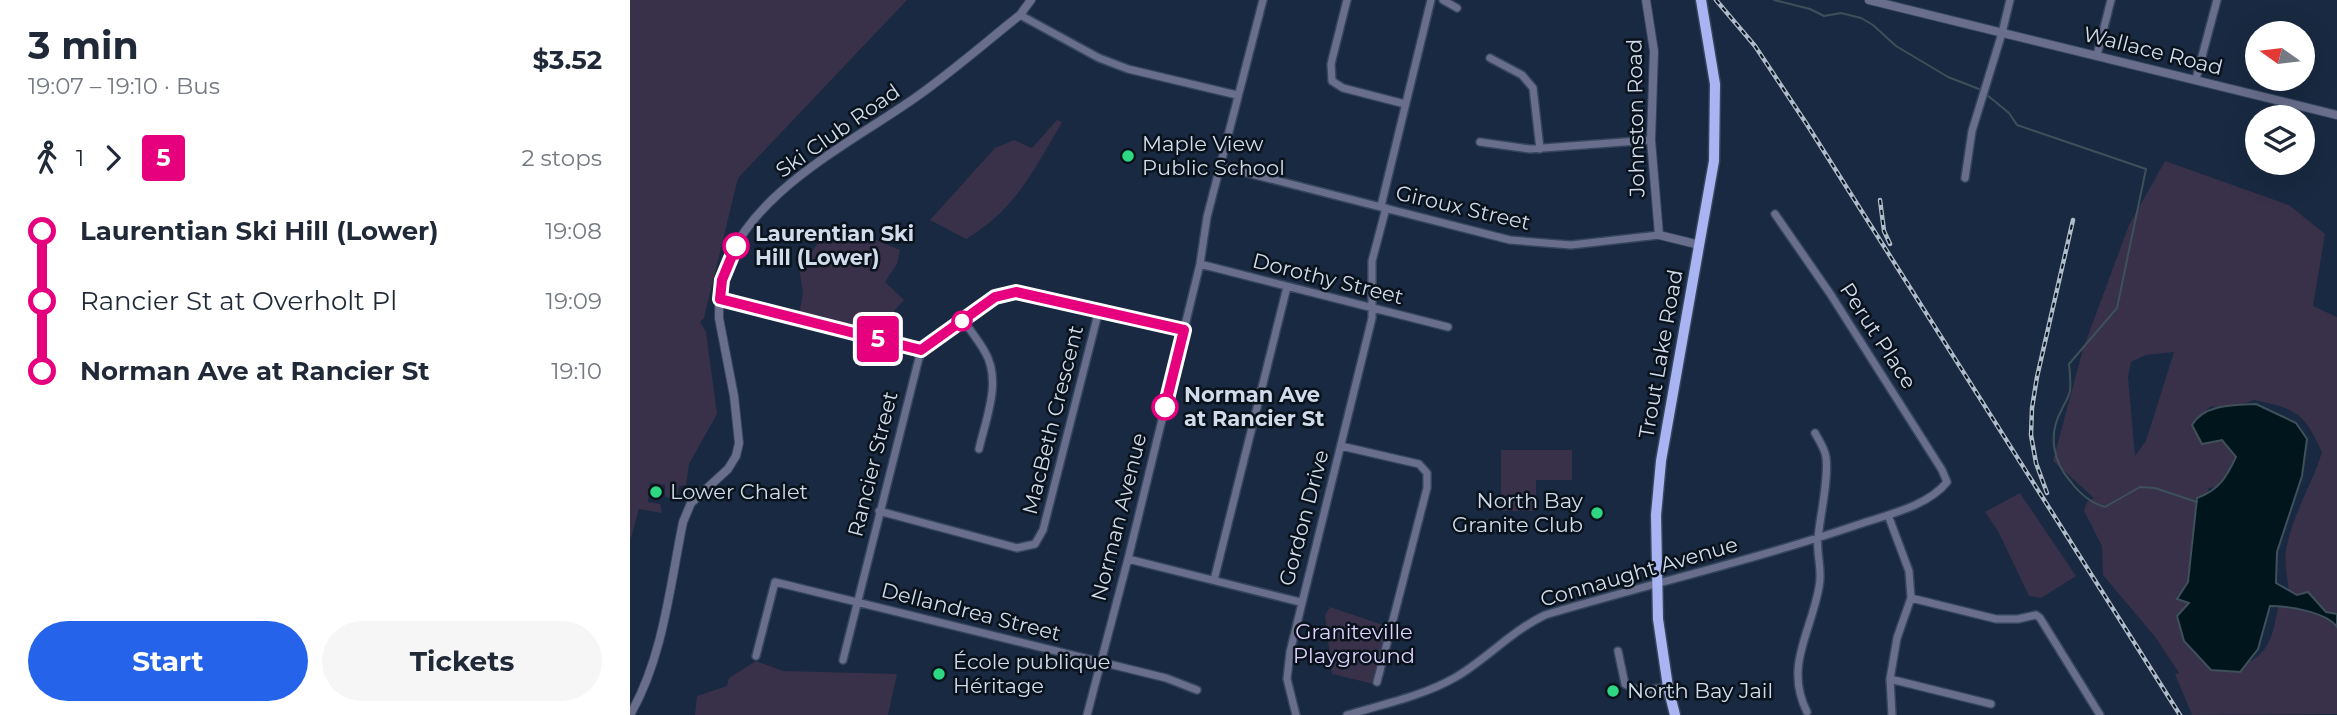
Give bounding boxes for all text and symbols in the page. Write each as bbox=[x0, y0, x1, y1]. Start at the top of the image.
street label: Wallace Road bbox=[2081, 21, 2226, 80]
north arrow bbox=[2245, 21, 2315, 91]
map controls bbox=[2245, 21, 2315, 175]
text: 3 min bbox=[28, 22, 139, 69]
street label: Johnston Road bbox=[1622, 39, 1649, 198]
text: $3.52 bbox=[533, 44, 602, 76]
text: 19:07 – 19:10 · Bus bbox=[28, 72, 220, 100]
street label: Ski Club Road bbox=[771, 79, 905, 183]
button: layers bbox=[2245, 105, 2315, 175]
place label: Maple View Public School bbox=[1142, 131, 1285, 180]
icon: walk bbox=[28, 139, 66, 177]
icon: forward bbox=[94, 139, 132, 177]
text: 5 bbox=[156, 143, 171, 172]
text: 1 bbox=[76, 144, 84, 172]
text: 2 stops bbox=[522, 144, 602, 172]
marker: Maple View Public School bbox=[1120, 148, 1136, 164]
street label: Giroux Street bbox=[1393, 180, 1533, 235]
text: Laurentian Ski Hill (Lower) bbox=[80, 215, 439, 247]
text: 19:08 bbox=[545, 217, 602, 245]
place label: Laurentian Ski Hill (Lower) bbox=[755, 221, 914, 270]
marker: Laurentian Ski Hill (Lower) bbox=[723, 233, 749, 259]
street label: Dorothy Street bbox=[1250, 248, 1406, 309]
street label: Trout Lake Road bbox=[1633, 267, 1688, 440]
street label: Perut Place bbox=[1835, 278, 1922, 393]
text: Rancier St at Overholt Pl bbox=[80, 285, 397, 317]
text: 19:09 bbox=[546, 287, 602, 315]
unlabelled marker bbox=[952, 311, 972, 331]
line badge: 5 bbox=[855, 316, 901, 362]
street label: MacBeth Crescent bbox=[1017, 323, 1088, 517]
text: 5 bbox=[871, 324, 885, 353]
text: Norman Ave at Rancier St bbox=[80, 355, 430, 387]
text: 19:10 bbox=[551, 357, 602, 385]
place label: Norman Ave at Rancier St bbox=[1184, 382, 1324, 431]
street label: Rancier Street bbox=[842, 389, 903, 539]
marker: Norman Ave at Rancier St bbox=[1152, 394, 1178, 420]
street label: Norman Avenue bbox=[1086, 430, 1151, 603]
street label: Gordon Drive bbox=[1273, 447, 1334, 589]
place label: Lower Chalet bbox=[670, 479, 808, 504]
marker: Lower Chalet bbox=[648, 484, 664, 500]
place label: North Bay Granite Club bbox=[1452, 488, 1584, 537]
marker: North Bay Granite Club bbox=[1589, 505, 1605, 521]
street label: Connaught Avenue bbox=[1537, 531, 1741, 612]
street label: Dellandrea Street bbox=[879, 577, 1063, 646]
park label: Graniteville Playground bbox=[1293, 619, 1415, 668]
button: Start bbox=[28, 621, 308, 701]
button: Tickets bbox=[322, 621, 602, 701]
place label: École publique Héritage bbox=[953, 649, 1110, 698]
marker: École publique Héritage bbox=[931, 666, 947, 682]
place label: North Bay Jail bbox=[1627, 678, 1773, 703]
marker: North Bay Jail bbox=[1605, 683, 1621, 699]

